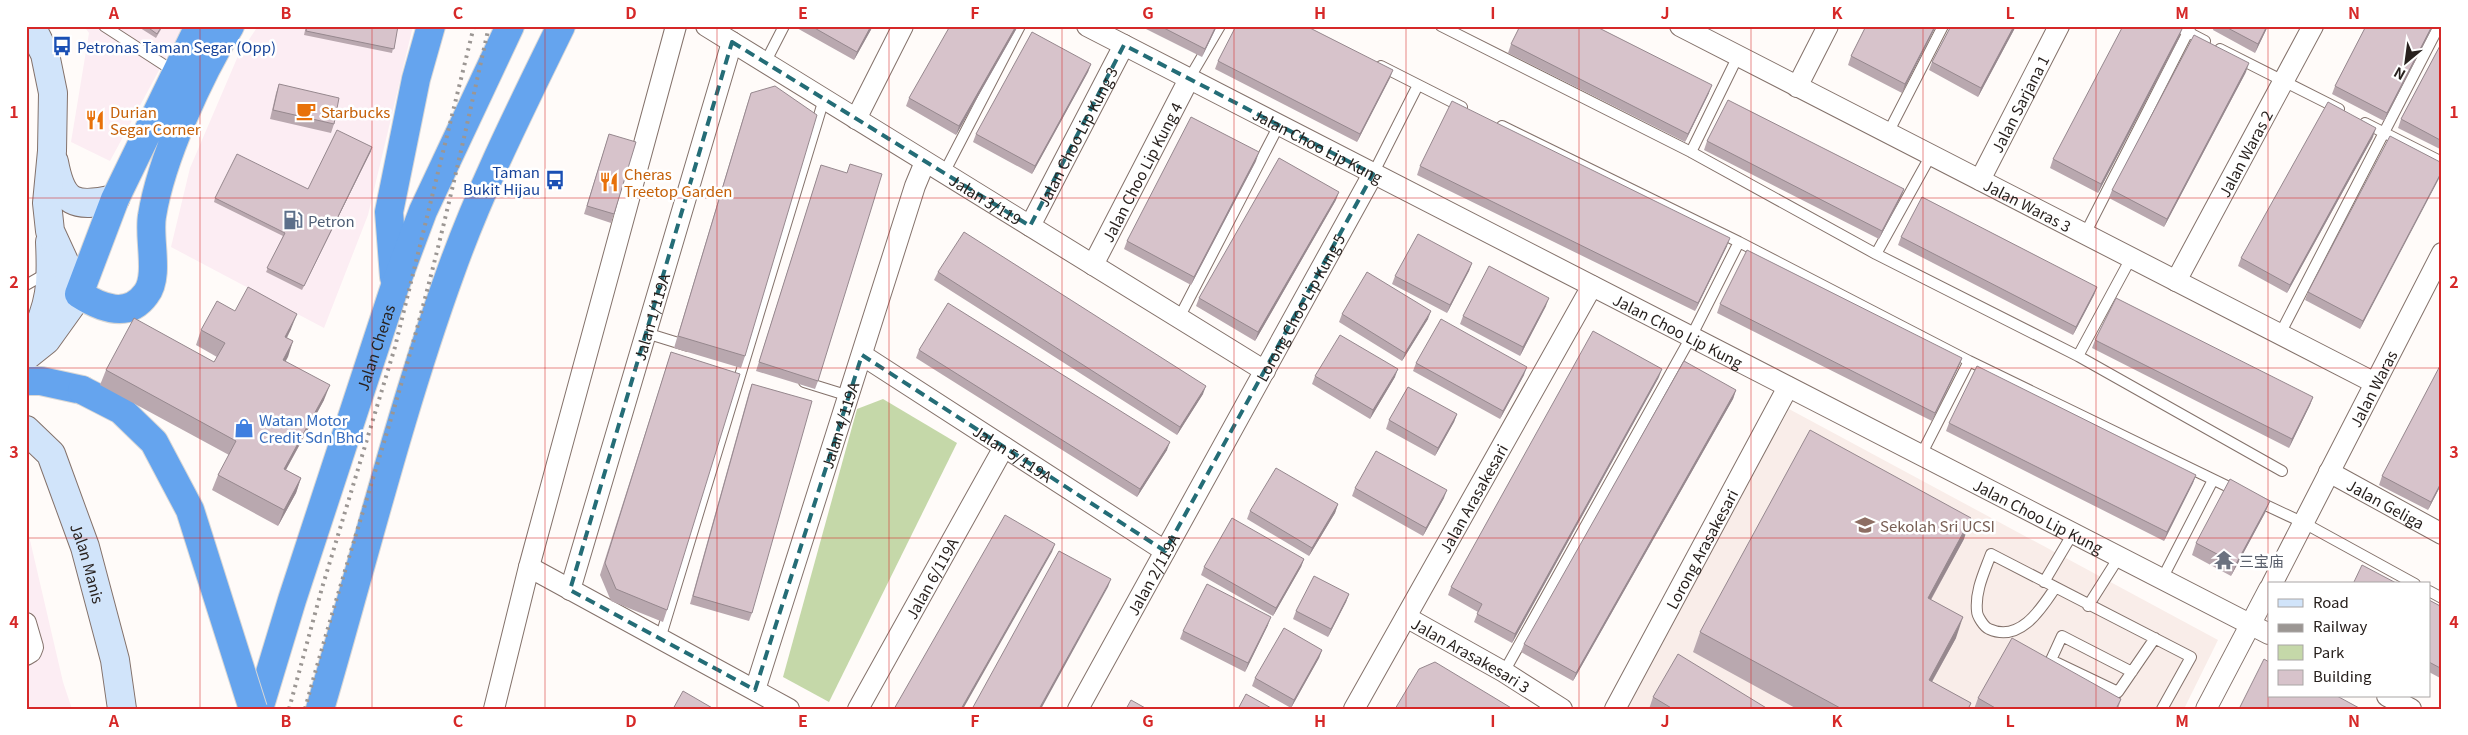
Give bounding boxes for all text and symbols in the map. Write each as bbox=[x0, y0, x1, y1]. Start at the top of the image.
text: A bbox=[108, 0, 120, 24]
text: B bbox=[281, 0, 292, 24]
text: C bbox=[453, 0, 464, 24]
text: D bbox=[625, 0, 637, 24]
text: E bbox=[798, 0, 808, 24]
text: F bbox=[970, 0, 980, 24]
text: G bbox=[1142, 0, 1154, 24]
text: H bbox=[1314, 0, 1326, 24]
text: I bbox=[1490, 0, 1496, 24]
text: J bbox=[1660, 0, 1670, 24]
text: K bbox=[1832, 0, 1844, 24]
text: L bbox=[2005, 0, 2015, 24]
text: M bbox=[2175, 0, 2189, 24]
text: N bbox=[2348, 0, 2360, 24]
bus stop icon: Petronas Taman Segar (Opp) bbox=[51, 35, 73, 57]
place label: Petronas Taman Segar (Opp) bbox=[77, 36, 276, 57]
north arrow bbox=[2380, 38, 2430, 88]
street label: Jalan Sarjana 1 bbox=[1986, 51, 2053, 156]
street label: Jalan Choo Lip Kung 3 bbox=[1032, 63, 1122, 210]
text: N bbox=[2390, 63, 2409, 86]
street label: Jalan Choo Lip Kung 4 bbox=[1096, 98, 1186, 245]
text: 1 bbox=[9, 99, 19, 123]
text: 1 bbox=[2449, 99, 2459, 123]
cafe icon: Starbucks bbox=[295, 100, 317, 122]
place label: Durian Segar Corner bbox=[110, 101, 201, 139]
place label: Starbucks bbox=[321, 101, 390, 122]
street label: Jalan Choo Lip Kung bbox=[1250, 103, 1387, 187]
street label: Jalan Waras 2 bbox=[2213, 106, 2277, 200]
restaurant icon: Durian Segar Corner bbox=[84, 109, 106, 131]
place label: Taman Bukit Hijau bbox=[463, 161, 540, 199]
place label: Cheras Treetop Garden bbox=[624, 163, 732, 201]
bus stop icon: Taman Bukit Hijau bbox=[544, 169, 566, 191]
street label: Jalan 3/119 bbox=[946, 169, 1026, 229]
restaurant icon: Cheras Treetop Garden bbox=[598, 171, 620, 193]
street label: Jalan Waras 3 bbox=[1980, 173, 2075, 236]
fuel station icon: Petron bbox=[282, 209, 304, 231]
place label: Petron bbox=[308, 210, 355, 231]
street label: Lorong Choo Lip Kung 5 bbox=[1250, 229, 1349, 385]
text: 2 bbox=[9, 269, 19, 293]
text: 2 bbox=[2449, 269, 2459, 293]
street label: Jalan 1/119A bbox=[628, 270, 674, 363]
street label: Jalan Choo Lip Kung bbox=[1610, 288, 1747, 372]
street label: Jalan Cheras bbox=[351, 301, 399, 393]
street label: Jalan Waras bbox=[2344, 346, 2401, 430]
street label: Jalan 4/119A bbox=[815, 378, 863, 471]
place label: Watan Motor Credit Sdn Bhd bbox=[259, 409, 364, 447]
shop icon: Watan Motor Credit Sdn Bhd bbox=[233, 417, 255, 439]
street label: Jalan 5/119A bbox=[970, 419, 1057, 487]
text: 3 bbox=[9, 439, 19, 463]
text: 3 bbox=[2449, 439, 2459, 463]
street label: Jalan Arasakesari bbox=[1434, 440, 1512, 556]
street label: Jalan Choo Lip Kung bbox=[1970, 473, 2107, 558]
street label: Jalan Geliga bbox=[2343, 474, 2428, 533]
street label: Lorong Arasakesari bbox=[1660, 485, 1742, 612]
school or university icon: Sekolah Sri UCSI bbox=[1854, 514, 1876, 536]
place label: Sekolah Sri UCSI bbox=[1880, 515, 1995, 536]
street label: Jalan Manis bbox=[67, 520, 110, 605]
street label: Jalan 2/119A bbox=[1121, 529, 1184, 619]
street label: Jalan 6/119A bbox=[900, 533, 963, 622]
temple icon: 三宝庙 bbox=[2213, 549, 2235, 571]
place label: 三宝庙 bbox=[2239, 550, 2284, 571]
legend bbox=[2268, 582, 2430, 698]
text: Road bbox=[2313, 591, 2349, 612]
text: 4 bbox=[9, 609, 19, 633]
text: 4 bbox=[2449, 609, 2459, 633]
street label: Jalan Arasakesari 3 bbox=[1408, 612, 1534, 697]
text: Railway bbox=[2313, 615, 2368, 636]
text: Park bbox=[2313, 641, 2345, 662]
text: Building bbox=[2313, 665, 2372, 686]
text: A bbox=[108, 708, 120, 732]
text: B bbox=[281, 708, 292, 732]
text: C bbox=[453, 708, 464, 732]
text: D bbox=[625, 708, 637, 732]
text: E bbox=[798, 708, 808, 732]
text: F bbox=[970, 708, 980, 732]
text: G bbox=[1142, 708, 1154, 732]
text: H bbox=[1314, 708, 1326, 732]
text: I bbox=[1490, 708, 1496, 732]
text: J bbox=[1660, 708, 1670, 732]
text: K bbox=[1832, 708, 1844, 732]
text: L bbox=[2005, 708, 2015, 732]
text: M bbox=[2175, 708, 2189, 732]
text: N bbox=[2348, 708, 2360, 732]

